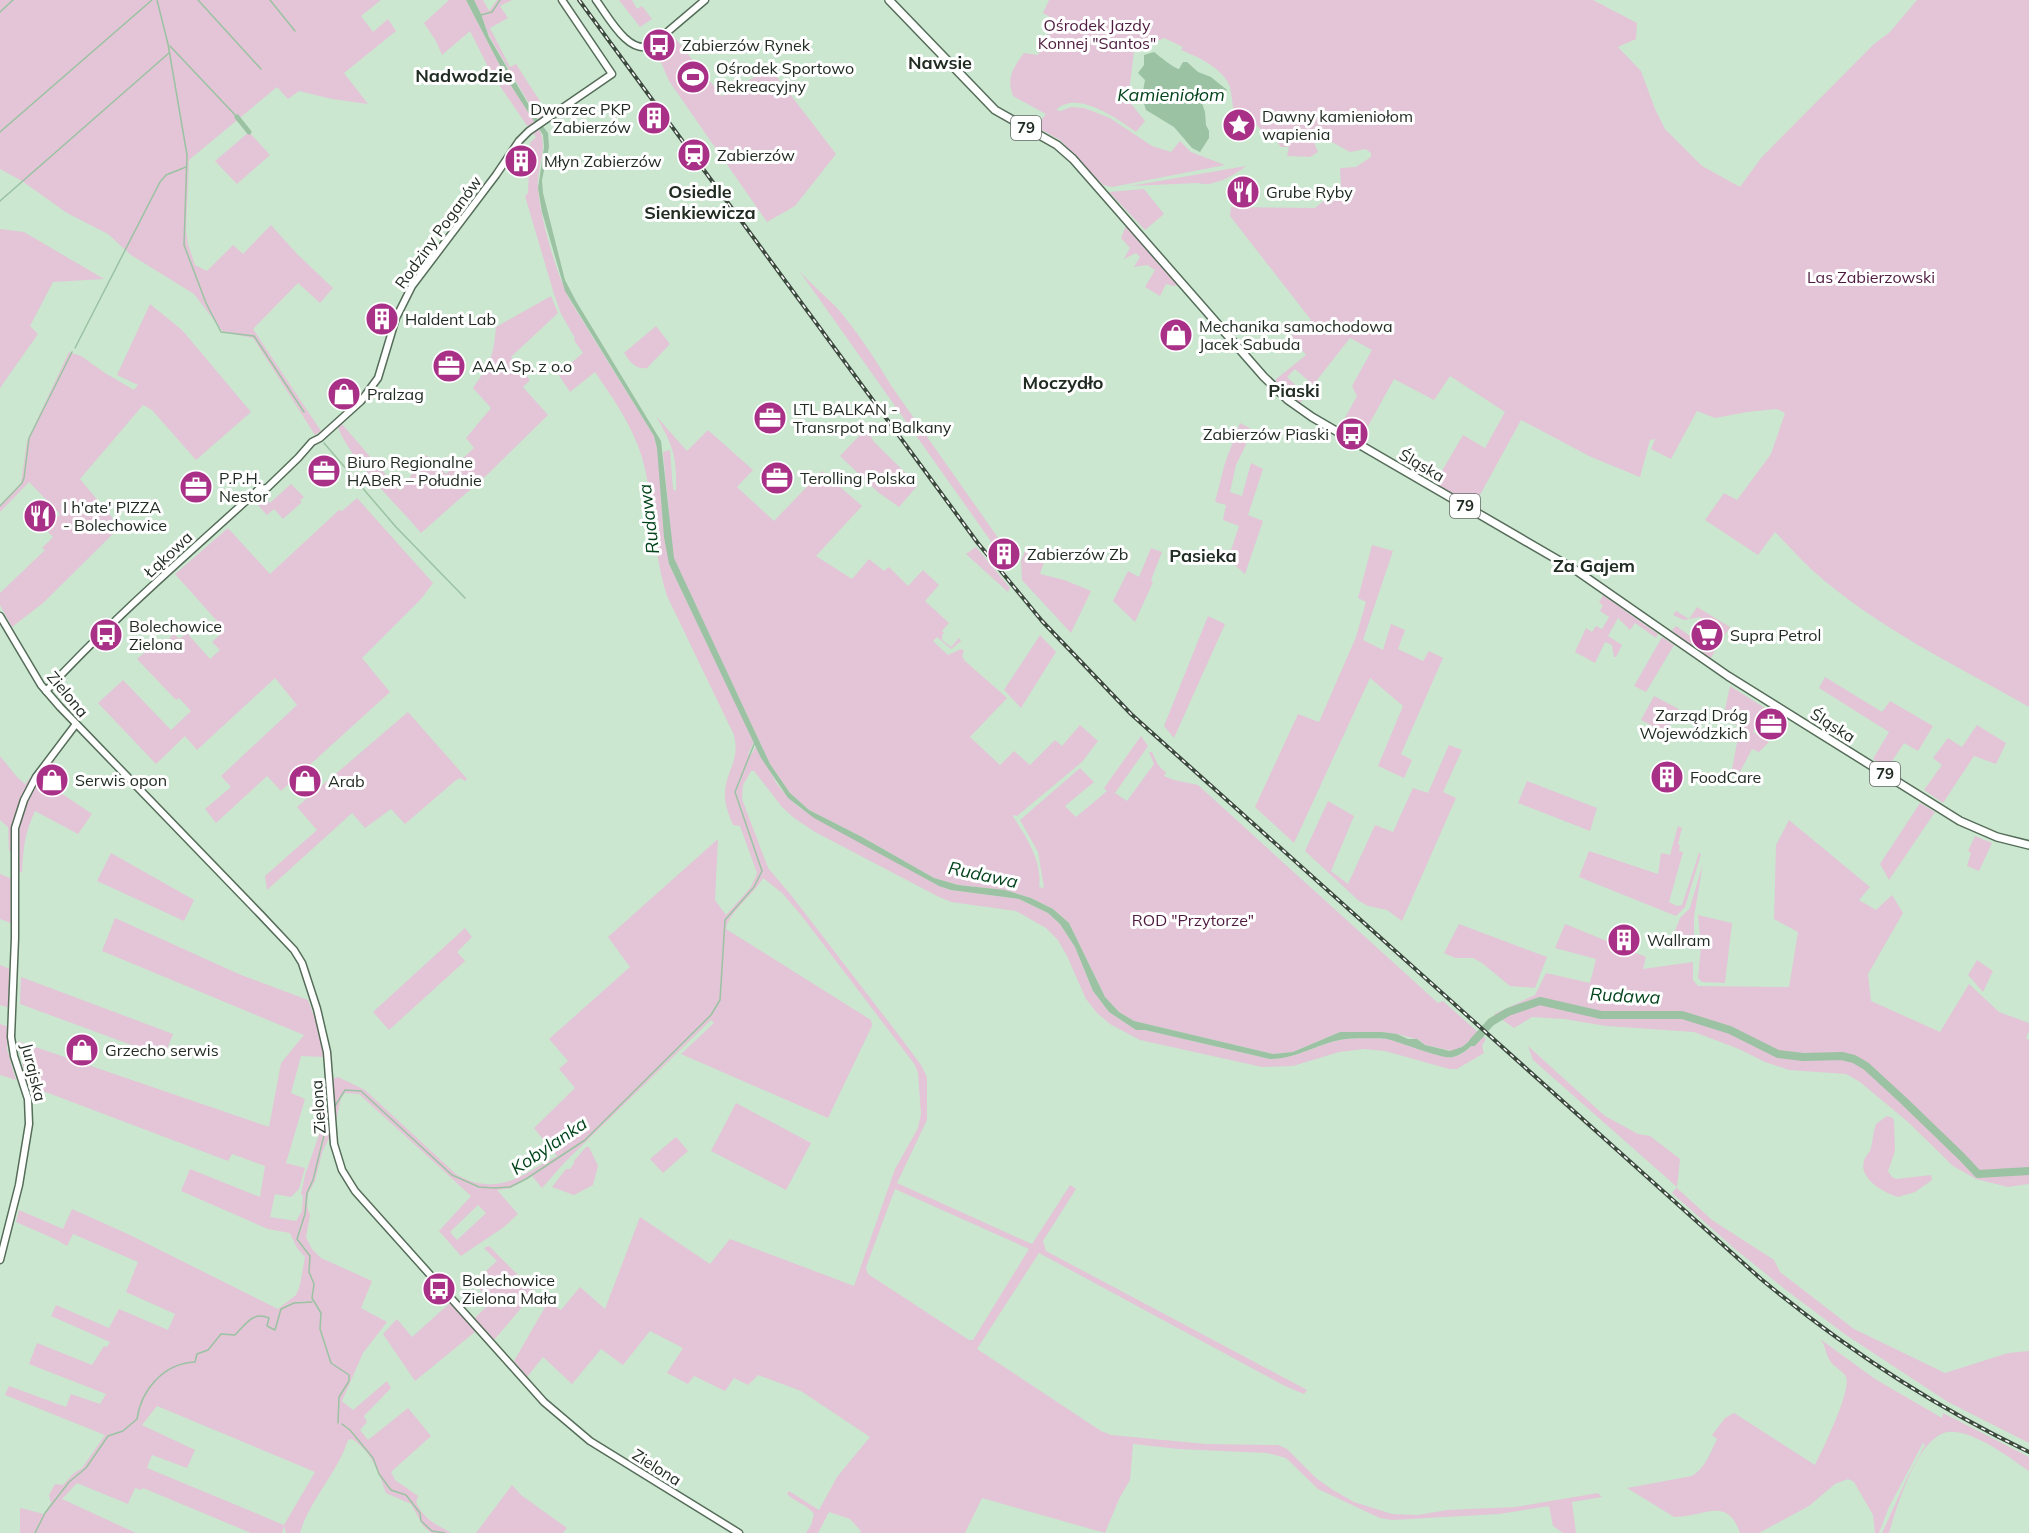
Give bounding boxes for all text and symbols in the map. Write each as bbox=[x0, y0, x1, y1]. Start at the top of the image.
park label: Ośrodek Jazdy Konnej "Santos" bbox=[1038, 15, 1156, 53]
bus stop icon: Zabierzów Rynek bbox=[641, 27, 677, 63]
place label: Zabierzów Rynek bbox=[682, 35, 811, 55]
district label: Nawsie bbox=[908, 51, 972, 74]
place label: Ośrodek Sportowo Rekreacyjny bbox=[716, 58, 854, 96]
sports icon: Ośrodek Sportowo Rekreacyjny bbox=[675, 59, 711, 95]
district label: Nadwodzie bbox=[415, 64, 513, 87]
water label: Kamieniołom bbox=[1117, 83, 1225, 106]
place label: Dworzec PKP Zabierzów bbox=[530, 99, 631, 137]
building icon: Dworzec PKP Zabierzów bbox=[636, 100, 672, 136]
place label: Dawny kamieniołom wapienia bbox=[1262, 106, 1413, 144]
place icon: Dawny kamieniołom wapienia bbox=[1221, 107, 1257, 143]
road number: 79 bbox=[1011, 116, 1041, 140]
station icon: Zabierzów bbox=[676, 137, 712, 173]
building icon: Młyn Zabierzów bbox=[503, 143, 539, 179]
place label: Zabierzów bbox=[717, 145, 795, 165]
place label: Młyn Zabierzów bbox=[544, 151, 662, 171]
street label: Rodziny Poganów bbox=[390, 172, 486, 292]
restaurant icon: Grube Ryby bbox=[1225, 174, 1261, 210]
district label: Osiedle Sienkiewicza bbox=[644, 180, 756, 224]
place label: Grube Ryby bbox=[1266, 182, 1353, 202]
park label: Las Zabierzowski bbox=[1807, 267, 1935, 287]
building icon: Haldent Lab bbox=[364, 301, 400, 337]
place label: Haldent Lab bbox=[405, 309, 496, 329]
place label: Mechanika samochodowa Jacek Sabuda bbox=[1199, 316, 1393, 354]
shop icon: Mechanika samochodowa Jacek Sabuda bbox=[1158, 317, 1194, 353]
office icon: AAA Sp. z o.o bbox=[431, 348, 467, 384]
place label: AAA Sp. z o.o bbox=[472, 356, 572, 376]
district label: Moczydło bbox=[1023, 371, 1103, 394]
shop icon: Pralzag bbox=[326, 376, 362, 412]
district label: Piaski bbox=[1268, 379, 1320, 402]
place label: Pralzag bbox=[367, 384, 424, 404]
place label: LTL BALKAN - Transrpot na Balkany bbox=[793, 399, 952, 437]
office icon: LTL BALKAN - Transrpot na Balkany bbox=[752, 400, 788, 436]
bus stop icon: Zabierzów Piaski bbox=[1334, 416, 1370, 452]
place label: Zabierzów Piaski bbox=[1203, 424, 1329, 444]
street label: Śląska bbox=[1396, 444, 1448, 486]
place label: Biuro Regionalne HABeR – Południe bbox=[347, 452, 482, 490]
office icon: Biuro Regionalne HABeR – Południe bbox=[306, 453, 342, 489]
office icon: Terolling Polska bbox=[759, 460, 795, 496]
place label: P.P.H. Nestor bbox=[219, 468, 268, 506]
place label: Terolling Polska bbox=[800, 468, 915, 488]
office icon: P.P.H. Nestor bbox=[178, 469, 214, 505]
water label: Rudawa bbox=[633, 482, 664, 556]
road number: 79 bbox=[1450, 494, 1480, 518]
place label: I h'ate' PIZZA - Bolechowice bbox=[63, 497, 167, 535]
restaurant icon: I h'ate' PIZZA - Bolechowice bbox=[22, 498, 58, 534]
street label: Łąkowa bbox=[139, 527, 196, 582]
building icon: Zabierzów Zb bbox=[986, 536, 1022, 572]
place label: Zabierzów Zb bbox=[1027, 544, 1128, 564]
district label: Pasieka bbox=[1169, 544, 1237, 567]
district label: Za Gajem bbox=[1553, 554, 1635, 577]
place label: Bolechowice Zielona bbox=[129, 616, 222, 654]
bus stop icon: Bolechowice Zielona bbox=[88, 617, 124, 653]
supermarket icon: Supra Petrol bbox=[1689, 617, 1725, 653]
place label: Supra Petrol bbox=[1730, 625, 1821, 645]
street label: Zielona bbox=[43, 667, 93, 721]
street label: Śląska bbox=[1807, 704, 1859, 746]
place label: Zarząd Dróg Wojewódzkich bbox=[1639, 705, 1748, 743]
office icon: Zarząd Dróg Wojewódzkich bbox=[1753, 706, 1789, 742]
building icon: FoodCare bbox=[1649, 759, 1685, 795]
shop icon: Serwis opon bbox=[34, 762, 70, 798]
road number: 79 bbox=[1870, 762, 1900, 786]
shop icon: Arab bbox=[287, 763, 323, 799]
place label: FoodCare bbox=[1690, 767, 1761, 787]
place label: Serwis opon bbox=[75, 770, 167, 790]
place label: Arab bbox=[328, 771, 365, 791]
water label: Rudawa bbox=[946, 856, 1020, 893]
park label: ROD "Przytorze" bbox=[1132, 910, 1254, 930]
building icon: Wallram bbox=[1606, 922, 1642, 958]
place label: Wallram bbox=[1647, 930, 1710, 950]
water label: Rudawa bbox=[1589, 982, 1661, 1009]
shop icon: Grzecho serwis bbox=[64, 1032, 100, 1068]
place label: Grzecho serwis bbox=[105, 1040, 219, 1060]
street label: Jurajska bbox=[17, 1041, 51, 1103]
street label: Zielona bbox=[306, 1079, 330, 1135]
water label: Kobylanka bbox=[506, 1112, 592, 1180]
place label: Bolechowice Zielona Mała bbox=[462, 1270, 557, 1308]
bus stop icon: Bolechowice Zielona Mała bbox=[421, 1271, 457, 1307]
street label: Zielona bbox=[629, 1444, 685, 1490]

